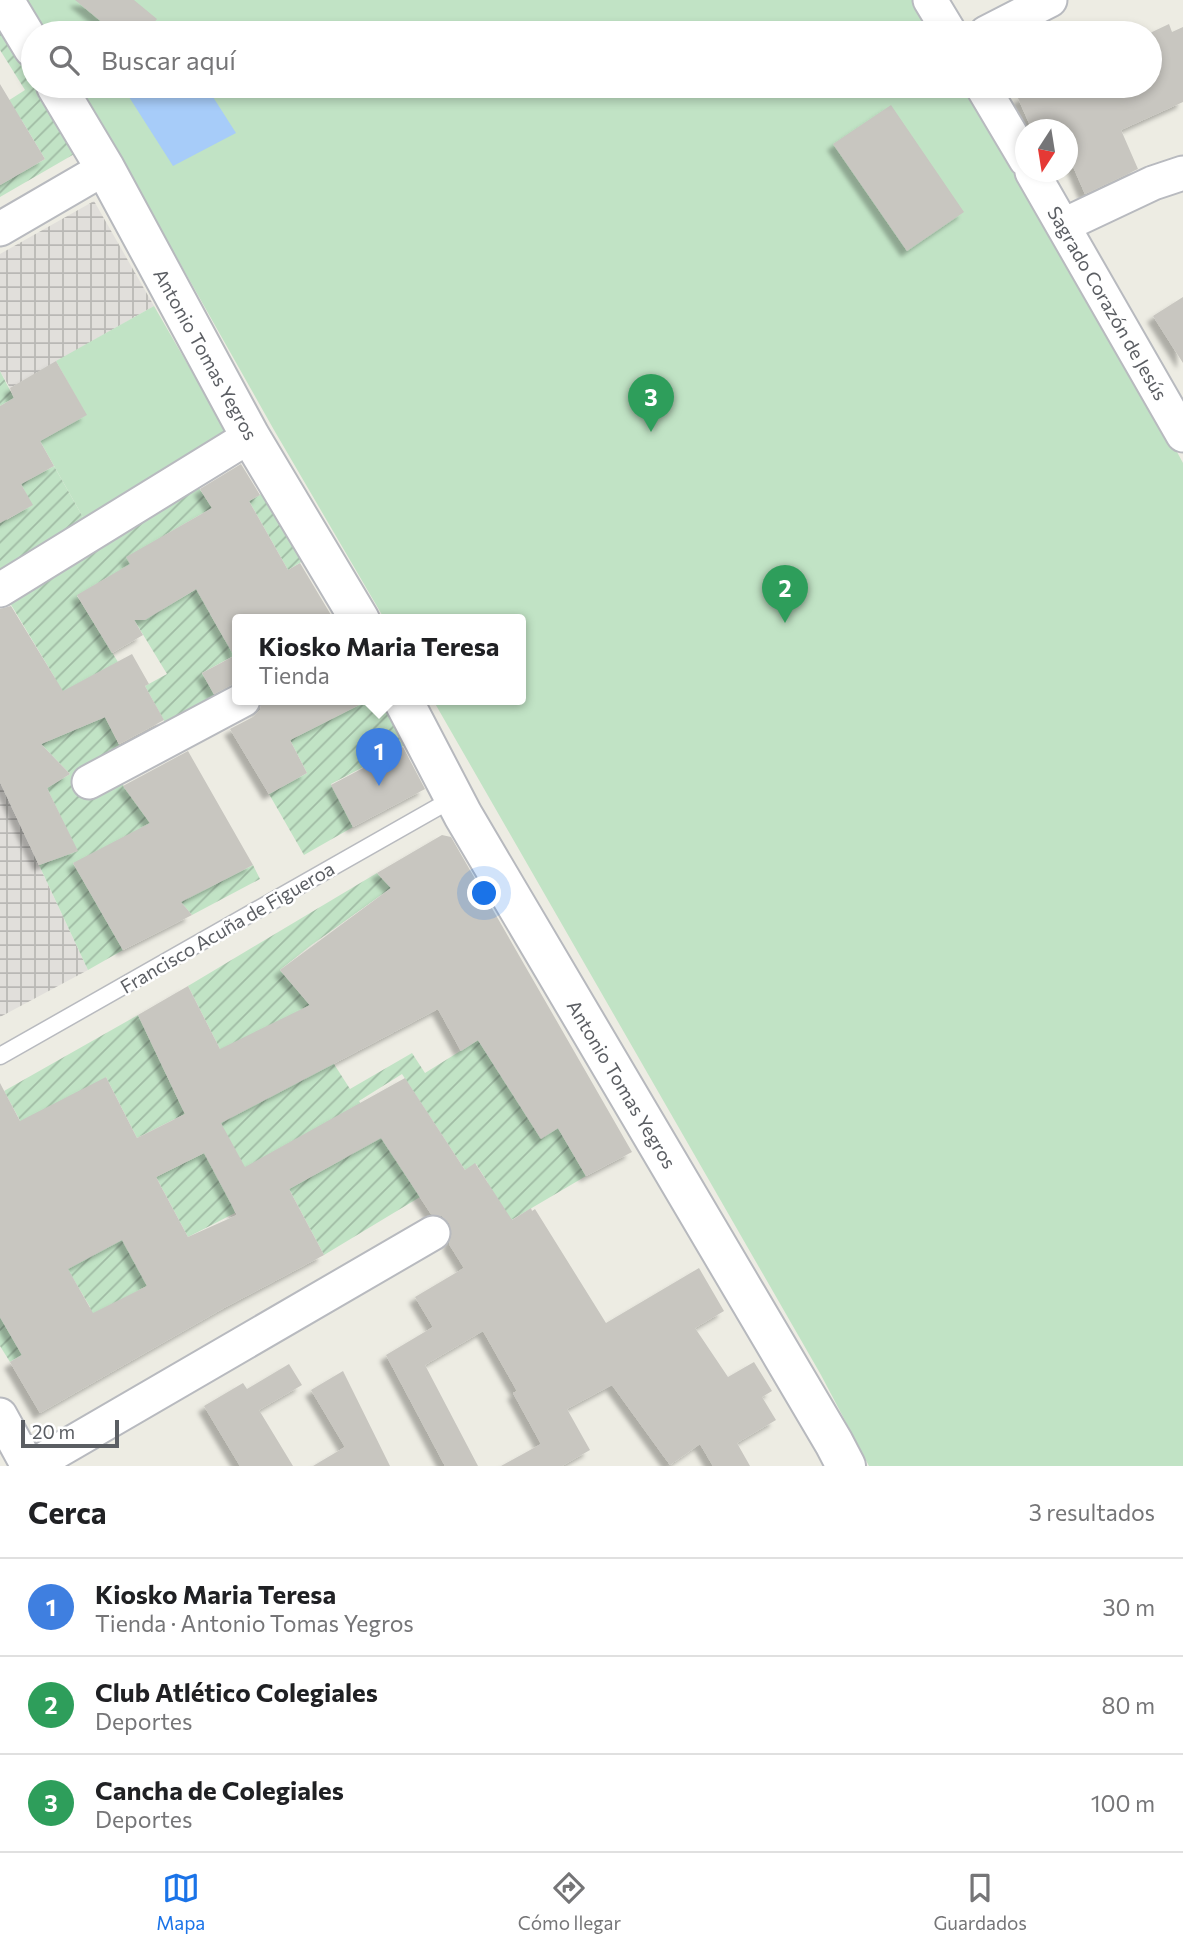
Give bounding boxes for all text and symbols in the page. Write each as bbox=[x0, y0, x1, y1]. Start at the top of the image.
search box bbox=[21, 21, 1162, 98]
icon: search bbox=[45, 41, 83, 79]
text: Buscar aquí bbox=[101, 44, 236, 75]
north arrow bbox=[1015, 119, 1078, 182]
street label: Sagrado Corazón de Jesús bbox=[1043, 202, 1173, 404]
street label: Antonio Tomas Yegros bbox=[149, 264, 263, 444]
pin: 3 bbox=[628, 374, 674, 432]
pin: 2 bbox=[762, 565, 808, 623]
popup bbox=[232, 614, 526, 705]
text: Kiosko Maria Teresa bbox=[258, 630, 500, 661]
text: Tienda bbox=[258, 661, 330, 689]
pin: 1 bbox=[356, 728, 402, 786]
street label: Francisco Acuña de Figueroa bbox=[116, 856, 338, 998]
your location bbox=[467, 876, 501, 910]
street label: Antonio Tomas Yegros bbox=[563, 996, 681, 1172]
scale bar bbox=[21, 1417, 119, 1449]
text: 20 m bbox=[32, 1420, 75, 1443]
text: Cerca bbox=[28, 1493, 107, 1530]
text: 3 resultados bbox=[1029, 1498, 1155, 1526]
text: Kiosko Maria Teresa bbox=[95, 1578, 336, 1609]
text: 1 bbox=[46, 1593, 56, 1621]
text: 30 m bbox=[1102, 1593, 1155, 1621]
text: Tienda · Antonio Tomas Yegros bbox=[95, 1609, 414, 1637]
text: Club Atlético Colegiales bbox=[95, 1676, 378, 1707]
text: 2 bbox=[44, 1691, 58, 1719]
text: 80 m bbox=[1102, 1691, 1155, 1719]
text: Deportes bbox=[95, 1707, 192, 1735]
text: Cancha de Colegiales bbox=[95, 1774, 344, 1805]
text: 3 bbox=[44, 1789, 58, 1817]
text: 100 m bbox=[1091, 1789, 1155, 1817]
text: Deportes bbox=[95, 1805, 192, 1833]
tab: Mapa bbox=[156, 1869, 205, 1934]
tab: Cómo llegar bbox=[518, 1869, 621, 1934]
tab: Guardados bbox=[933, 1869, 1027, 1934]

